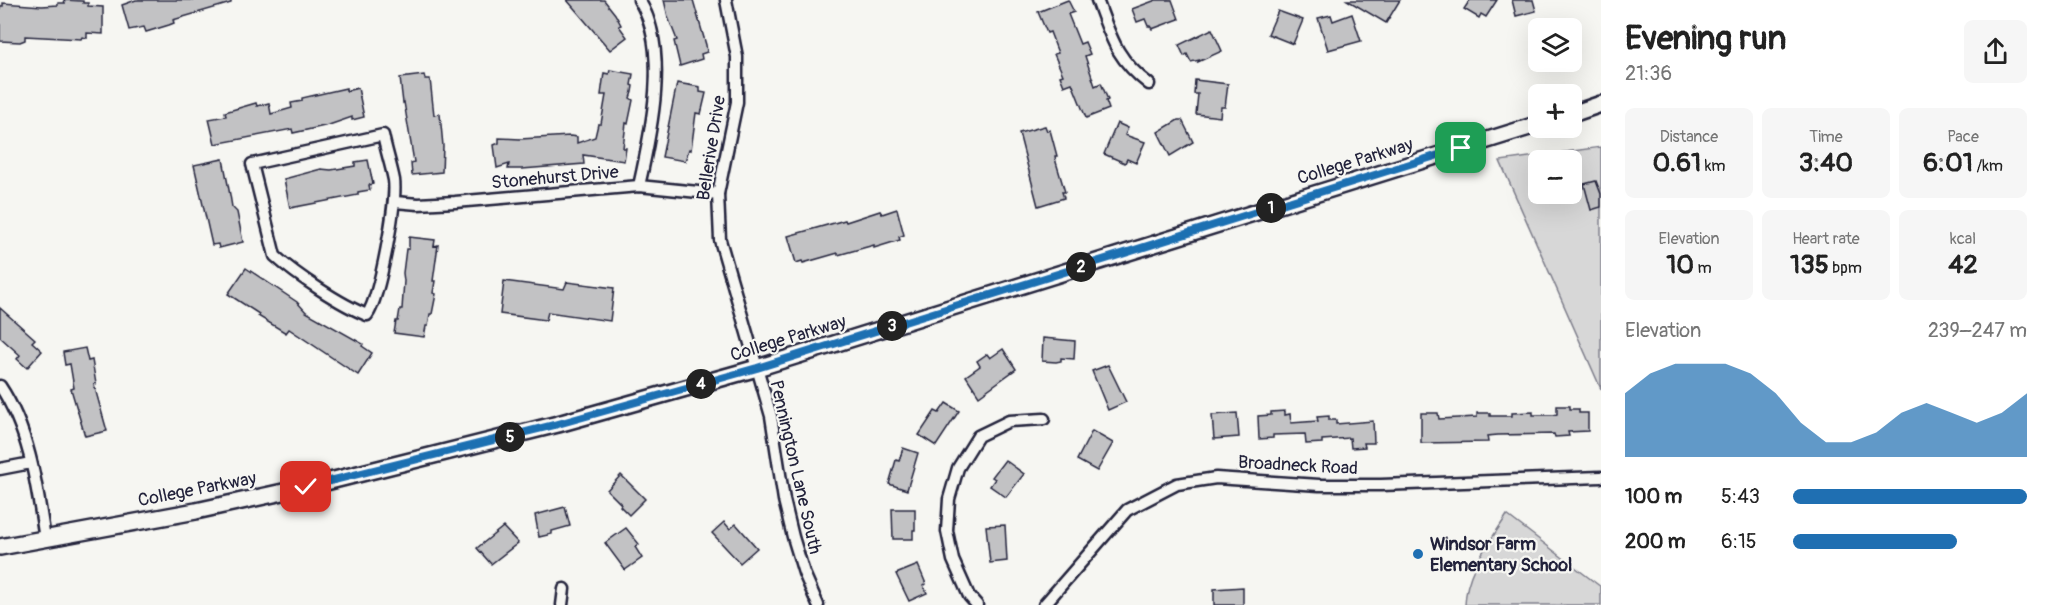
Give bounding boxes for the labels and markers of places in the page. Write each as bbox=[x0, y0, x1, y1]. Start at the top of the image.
pin bbox=[1435, 122, 1486, 173]
pin: 1 bbox=[1256, 193, 1286, 223]
pin: 2 bbox=[1066, 252, 1096, 282]
pin: 3 bbox=[877, 311, 907, 341]
pin: 4 bbox=[686, 369, 716, 399]
pin: 5 bbox=[495, 422, 525, 452]
pin bbox=[280, 461, 331, 512]
place label: Windsor Farm Elementary School bbox=[1430, 533, 1572, 577]
marker: Windsor Farm Elementary School bbox=[1411, 547, 1425, 561]

